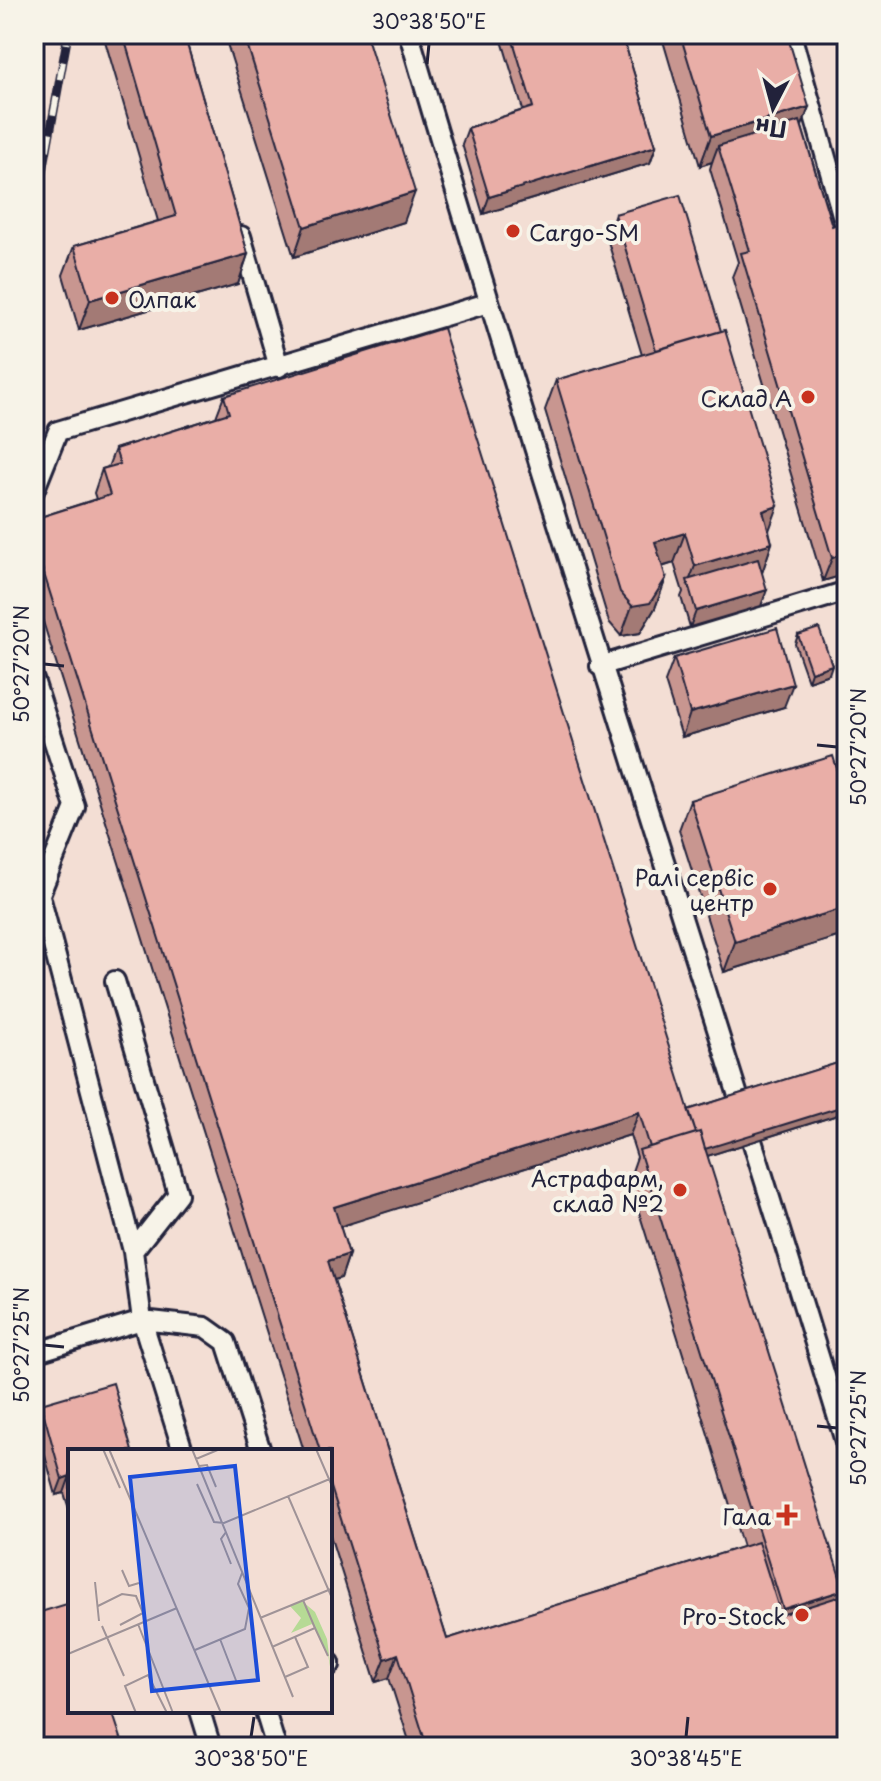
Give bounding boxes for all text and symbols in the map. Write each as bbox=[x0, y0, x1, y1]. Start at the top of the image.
text: 30°38'50"E bbox=[372, 6, 486, 36]
north arrow bbox=[733, 68, 813, 148]
text: Пн bbox=[753, 111, 788, 147]
place label: Cargo-SM bbox=[529, 215, 639, 248]
marker: Cargo-SM bbox=[504, 222, 522, 240]
place label: Олпак bbox=[128, 282, 197, 315]
marker: Олпак bbox=[103, 289, 121, 307]
place label: Склад A bbox=[701, 381, 792, 414]
marker: Склад A bbox=[799, 388, 817, 406]
text: 50°27'20"N bbox=[6, 605, 36, 723]
text: 50°27'20"N bbox=[843, 688, 873, 806]
place label: Ралі сервіс центр bbox=[635, 860, 754, 918]
marker: Ралі сервіс центр bbox=[761, 880, 779, 898]
place label: Астрафарм, склад №2 bbox=[531, 1161, 664, 1219]
marker: Астрафарм, склад №2 bbox=[671, 1181, 689, 1199]
text: 50°27'25"N bbox=[6, 1287, 36, 1403]
text: 50°27'25"N bbox=[843, 1370, 873, 1486]
inset map bbox=[68, 1449, 332, 1713]
place label: Гала bbox=[723, 1499, 771, 1532]
marker: Гала bbox=[778, 1506, 796, 1524]
place label: Pro-Stock bbox=[682, 1599, 786, 1632]
marker: Pro-Stock bbox=[793, 1606, 811, 1624]
text: 30°38'50"E bbox=[194, 1743, 308, 1773]
text: 30°38'45"E bbox=[630, 1743, 742, 1773]

